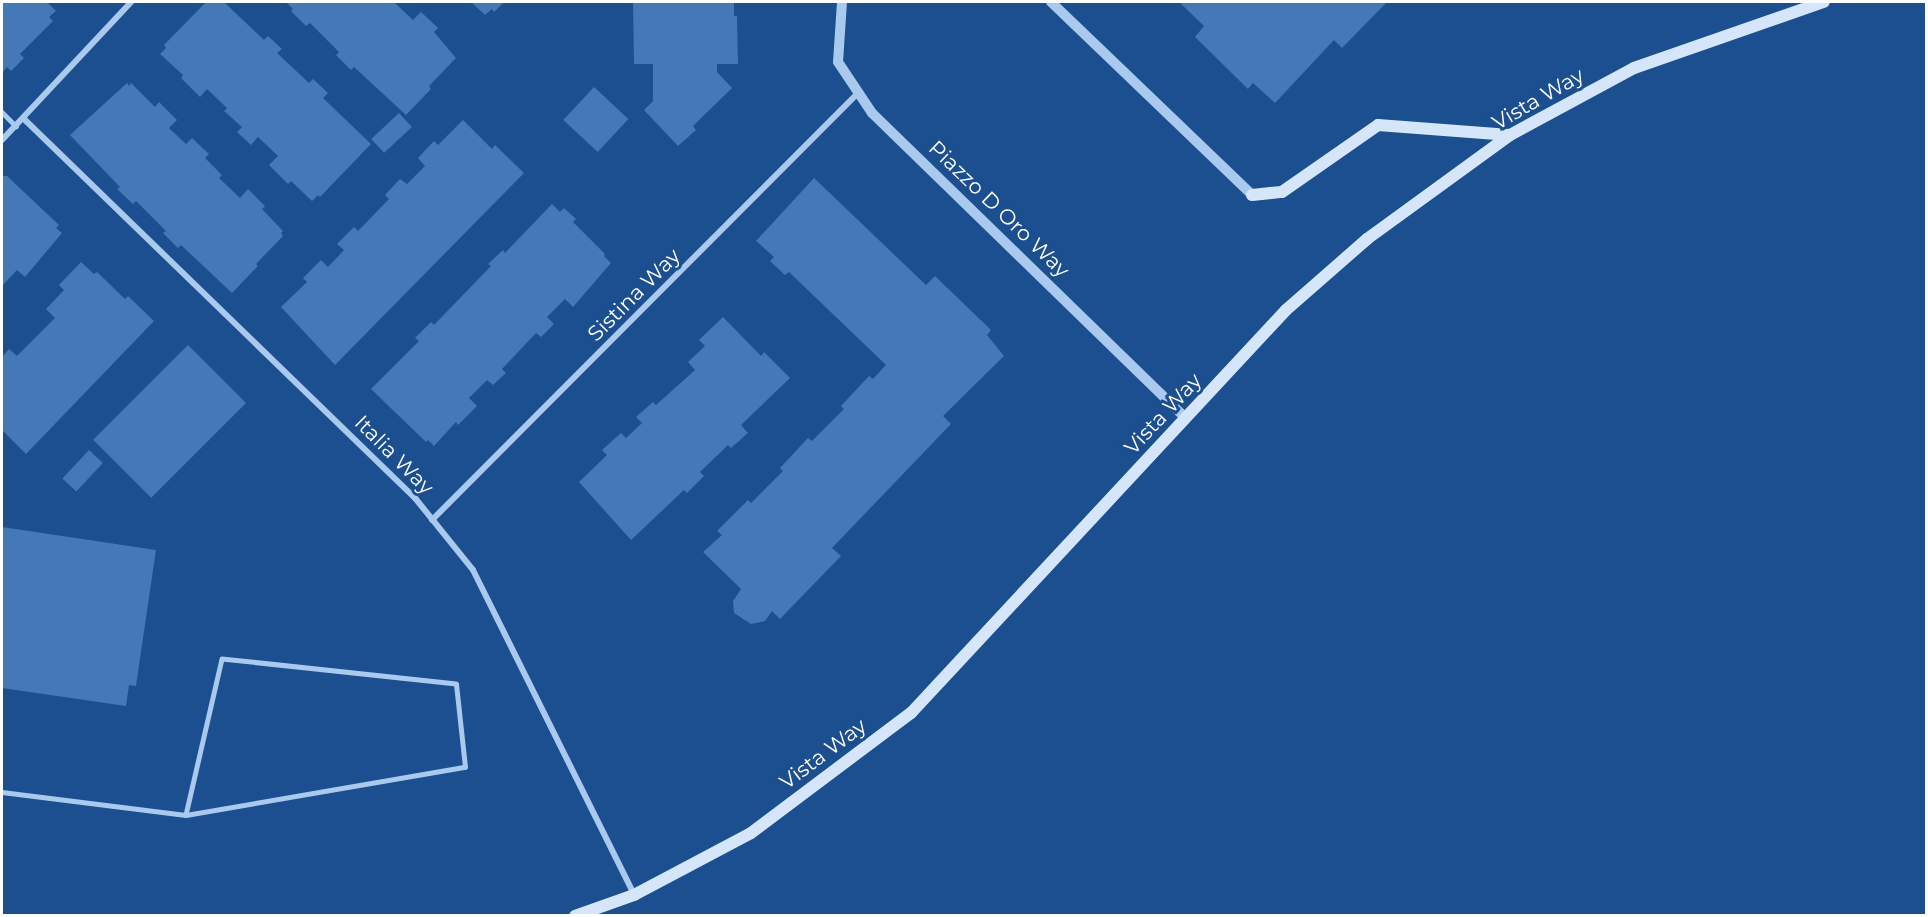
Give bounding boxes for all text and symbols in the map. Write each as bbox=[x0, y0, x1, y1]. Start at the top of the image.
street label: Vista Way bbox=[1488, 63, 1588, 135]
street label: Piazzo D Oro Way bbox=[923, 135, 1075, 283]
street label: Sistina Way bbox=[582, 243, 686, 347]
street label: Vista Way bbox=[1119, 368, 1207, 460]
street label: Italia Way bbox=[349, 410, 439, 500]
street label: Vista Way bbox=[775, 713, 871, 795]

